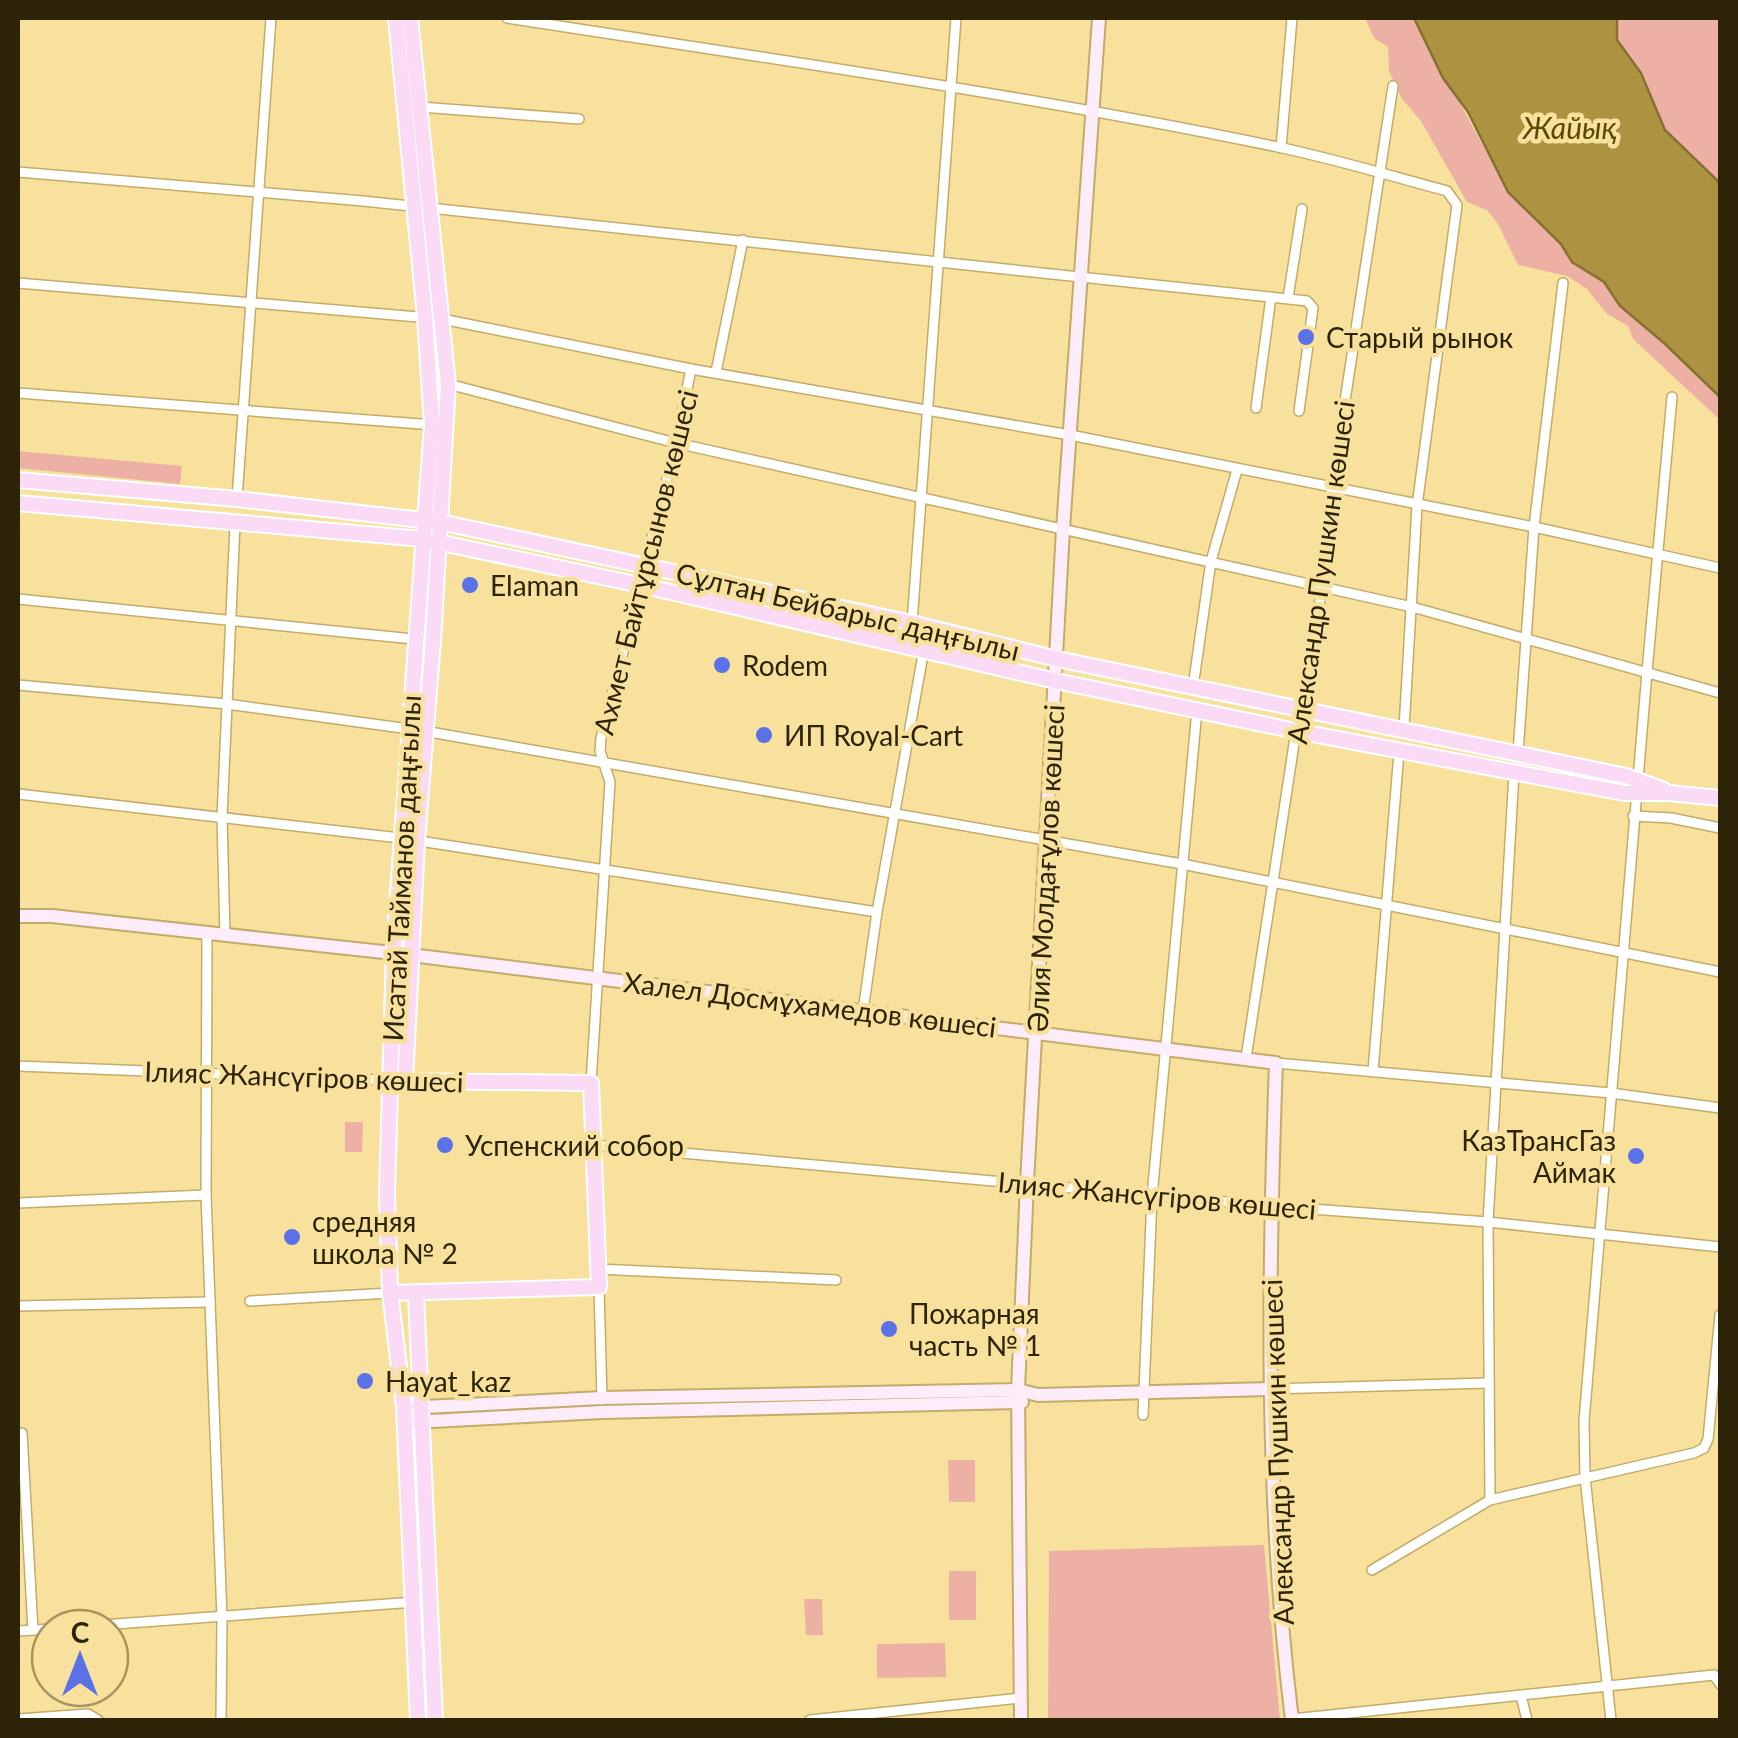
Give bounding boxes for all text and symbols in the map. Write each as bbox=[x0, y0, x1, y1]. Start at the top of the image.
water label: Жайық bbox=[1522, 109, 1617, 145]
place label: Старый рынок bbox=[1326, 320, 1514, 354]
marker: Старый рынок bbox=[1295, 326, 1317, 348]
street label: Ахмет Байтұрсынов көшесі bbox=[586, 386, 704, 738]
street label: Александр Пушкин көшесі bbox=[1279, 398, 1361, 746]
street label: Сұлтан Бейбарыс даңғылы bbox=[673, 555, 1023, 667]
place label: Elaman bbox=[490, 568, 579, 602]
marker: Elaman bbox=[459, 574, 481, 596]
place label: Rodem bbox=[742, 648, 828, 682]
marker: Rodem bbox=[711, 654, 733, 676]
street label: Исатай Тайманов даңғылы bbox=[375, 694, 427, 1042]
street label: Әлия Молдағұлов көшесі bbox=[1019, 703, 1071, 1033]
place label: ИП Royal-Cart bbox=[784, 718, 963, 752]
marker: ИП Royal-Cart bbox=[753, 724, 775, 746]
street label: Халел Досмұхамедов көшесі bbox=[622, 964, 998, 1044]
street label: Ілияс Жансүгіров көшесі bbox=[144, 1053, 464, 1099]
place label: КазТрансГаз Аймак bbox=[1461, 1123, 1617, 1189]
place label: Успенский собор bbox=[465, 1128, 684, 1162]
marker: Успенский собор bbox=[434, 1134, 456, 1156]
marker: КазТрансГаз Аймак bbox=[1625, 1145, 1647, 1167]
street label: Ілияс Жансүгіров көшесі bbox=[996, 1164, 1318, 1226]
place label: cредняя школа № 2 bbox=[312, 1204, 458, 1270]
marker: cредняя школа № 2 bbox=[281, 1226, 303, 1248]
street label: Александр Пушкин көшесі bbox=[1254, 1278, 1300, 1626]
place label: Пожарная часть № 1 bbox=[909, 1296, 1041, 1362]
marker: Пожарная часть № 1 bbox=[878, 1318, 900, 1340]
place label: Hayat_kaz bbox=[385, 1364, 511, 1398]
marker: Hayat_kaz bbox=[354, 1370, 376, 1392]
north arrow bbox=[30, 1608, 130, 1708]
text: С bbox=[71, 1615, 90, 1649]

